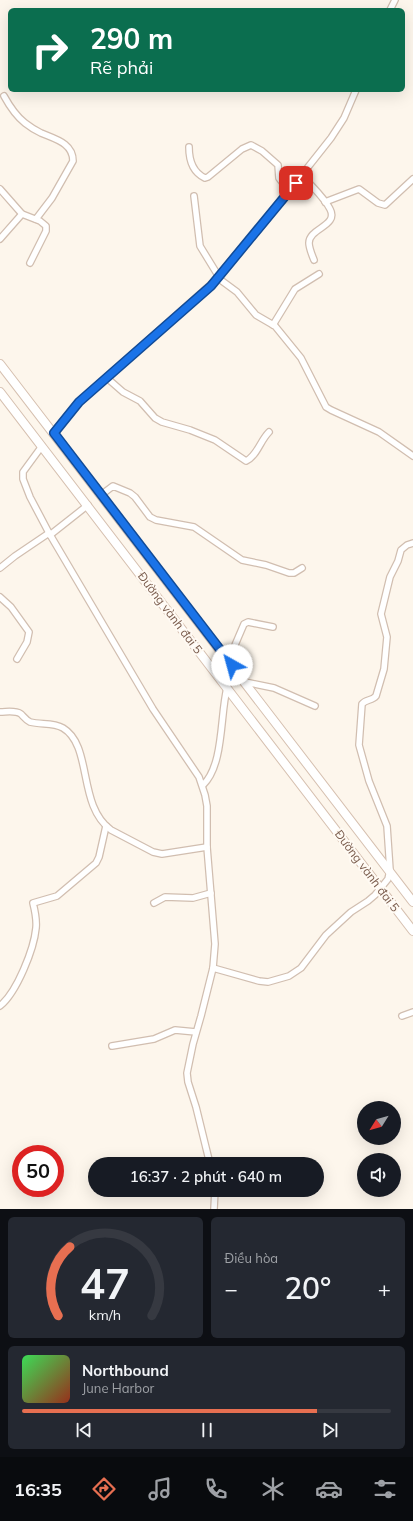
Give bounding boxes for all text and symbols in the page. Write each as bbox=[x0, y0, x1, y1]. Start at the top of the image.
text: 290 m bbox=[90, 21, 173, 56]
icon: right bbox=[24, 24, 76, 76]
text: Rẽ phải bbox=[90, 56, 153, 79]
pin bbox=[279, 166, 313, 200]
icon: arrive bbox=[285, 172, 307, 194]
street label: Đường vành đai 5 bbox=[135, 569, 206, 657]
position arrow bbox=[211, 644, 253, 686]
street label: Đường vành đai 5 bbox=[332, 827, 403, 915]
north arrow bbox=[357, 1101, 401, 1145]
map controls bbox=[357, 1101, 401, 1197]
speed limit sign: 50 bbox=[12, 1145, 64, 1197]
button: sound bbox=[357, 1153, 401, 1197]
text: 16:37 · 2 phút · 640 m bbox=[130, 1167, 282, 1186]
text: Điều hòa bbox=[225, 1250, 278, 1266]
text: 47 bbox=[80, 1256, 130, 1308]
text: 20° bbox=[284, 1269, 331, 1307]
text: − bbox=[225, 1275, 238, 1303]
text: + bbox=[378, 1275, 391, 1303]
text: km/h bbox=[89, 1305, 121, 1323]
text: Northbound bbox=[82, 1361, 169, 1380]
text: June Harbor bbox=[82, 1380, 154, 1396]
icon: previous bbox=[73, 1419, 95, 1441]
icon: pause bbox=[196, 1419, 218, 1441]
icon: next bbox=[319, 1419, 341, 1441]
icon: directions bbox=[90, 1475, 118, 1503]
icon: music bbox=[146, 1475, 174, 1503]
icon: phone bbox=[202, 1475, 230, 1503]
icon: climate bbox=[259, 1475, 287, 1503]
icon: car bbox=[315, 1475, 343, 1503]
icon: filters bbox=[371, 1475, 399, 1503]
text: 16:35 bbox=[14, 1478, 62, 1501]

